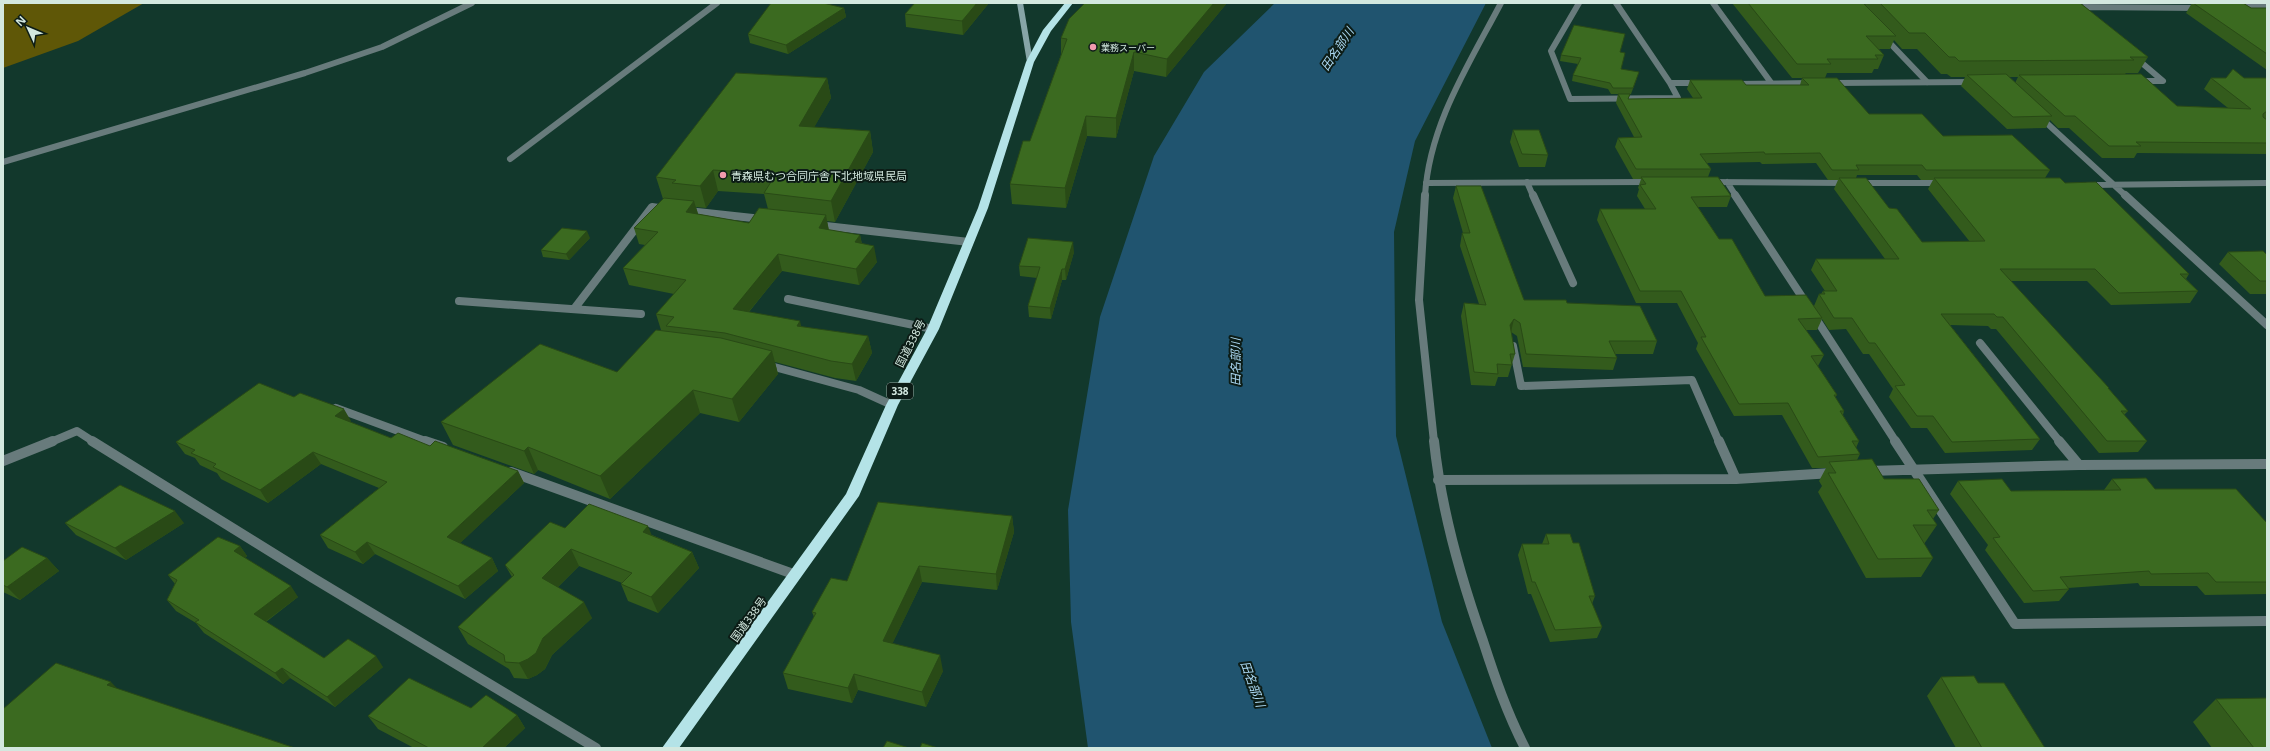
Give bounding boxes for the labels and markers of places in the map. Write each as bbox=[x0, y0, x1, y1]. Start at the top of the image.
place label: 業務スーパー bbox=[1101, 41, 1155, 54]
marker: 業務スーパー bbox=[1088, 42, 1098, 52]
place label: 青森県むつ合同庁舎下北地域県民局 bbox=[731, 168, 907, 183]
marker: 青森県むつ合同庁舎下北地域県民局 bbox=[718, 170, 728, 180]

